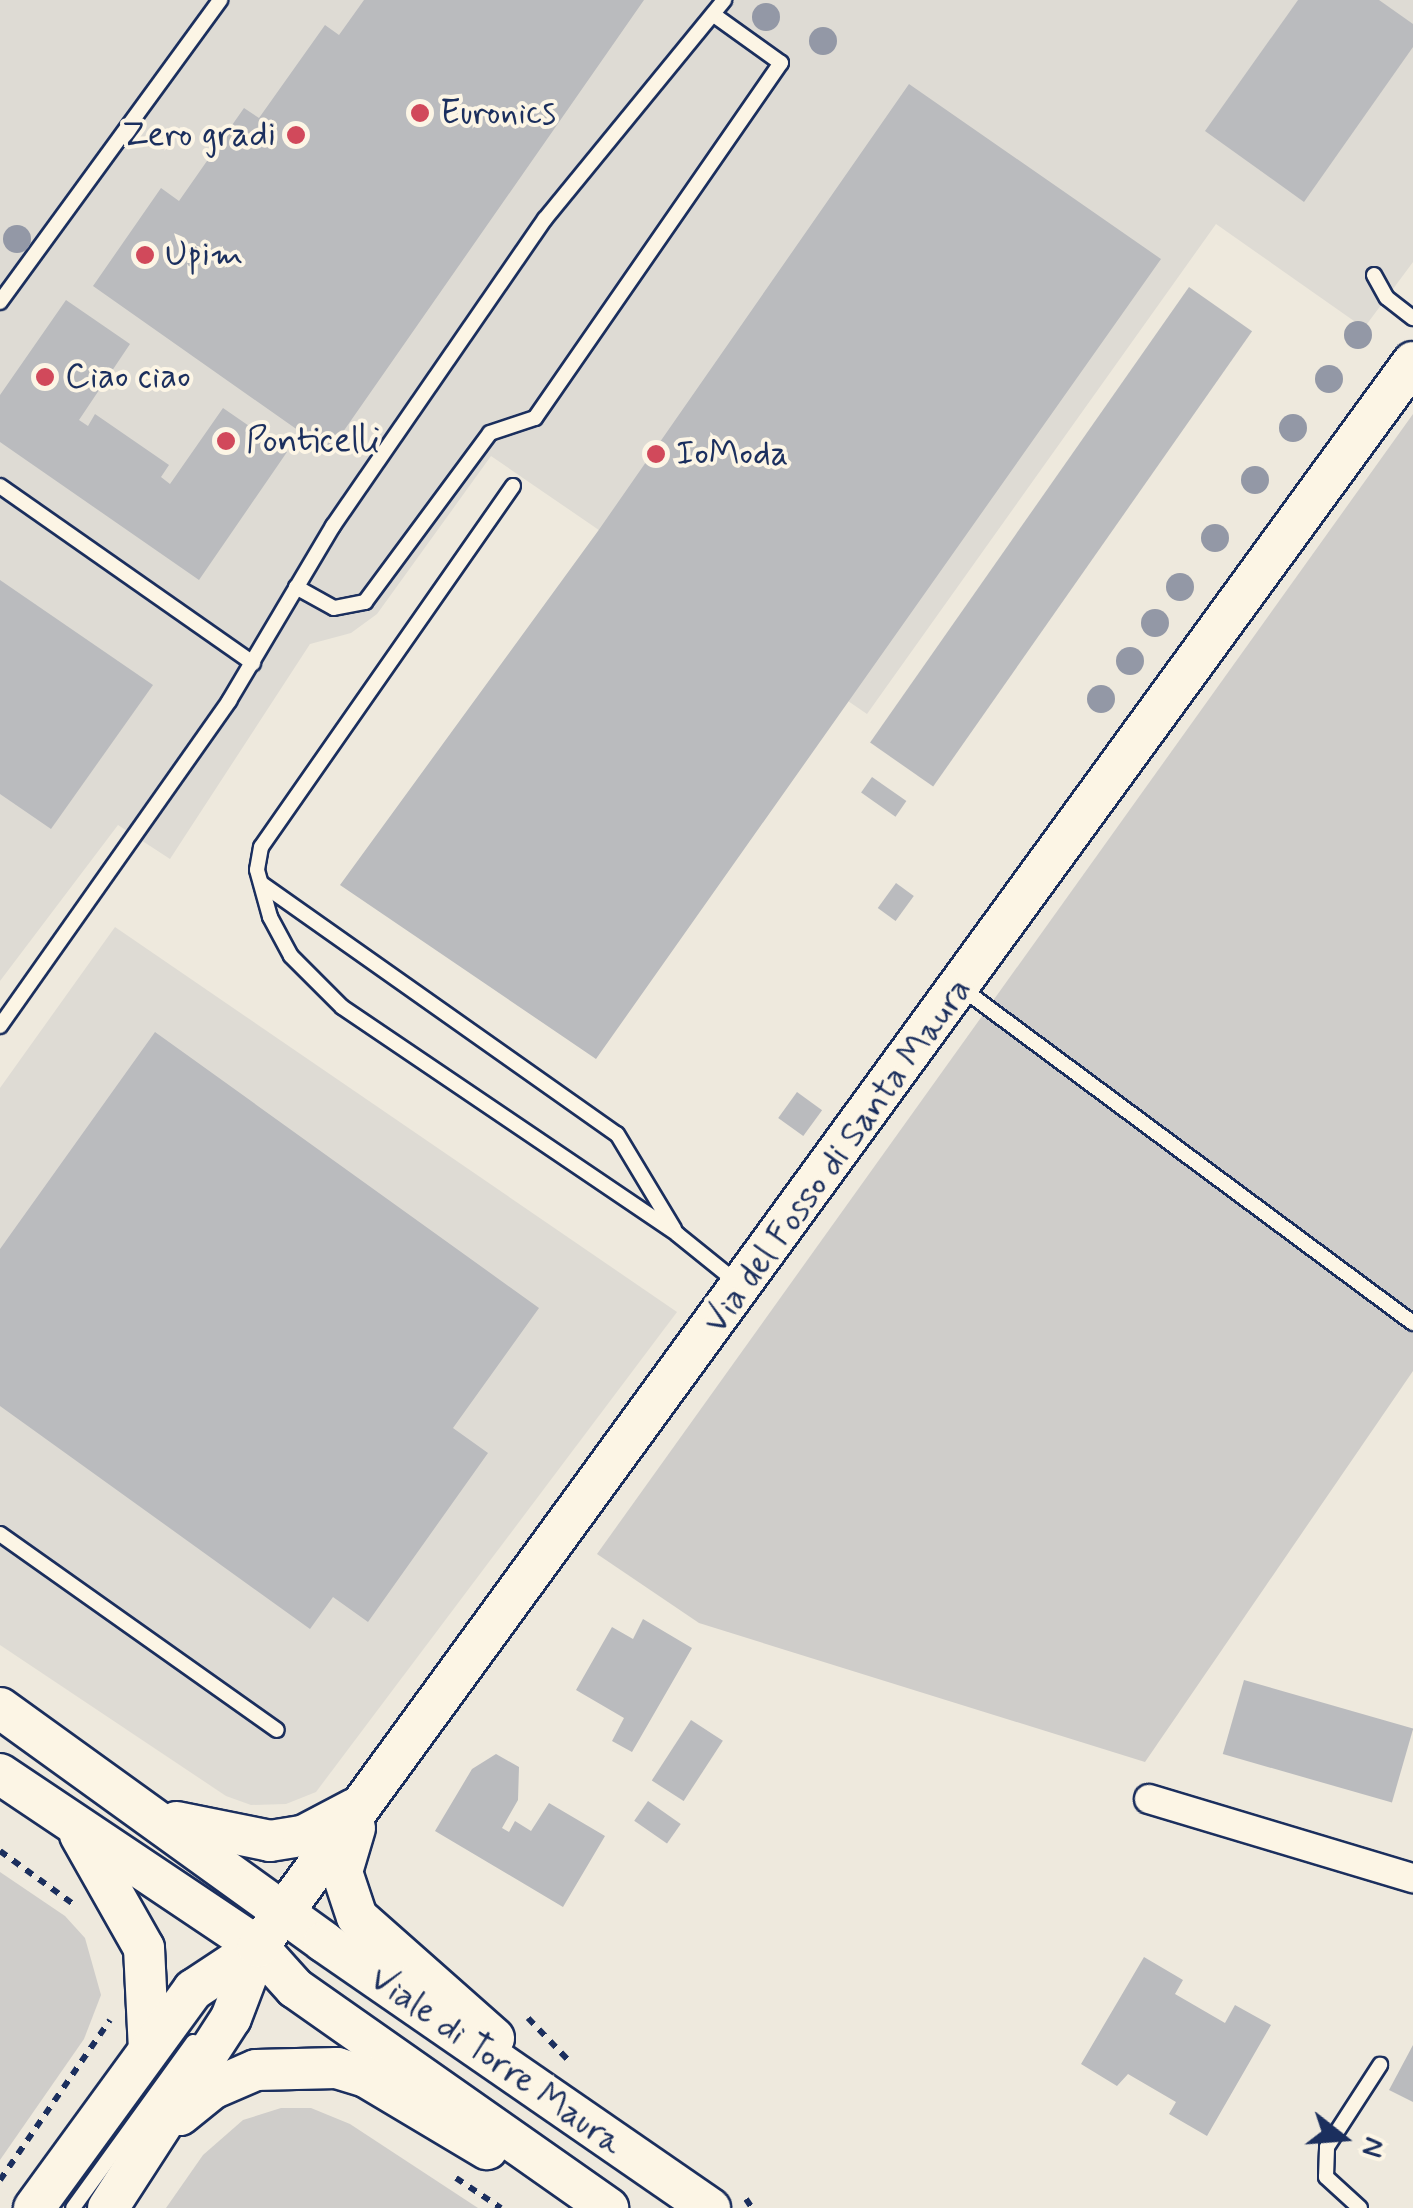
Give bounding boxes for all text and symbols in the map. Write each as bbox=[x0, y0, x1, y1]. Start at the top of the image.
place label: Euronics bbox=[440, 92, 556, 134]
marker: Euronics bbox=[409, 102, 431, 124]
place label: Zero gradi bbox=[122, 114, 276, 156]
marker: Zero gradi bbox=[285, 124, 307, 146]
place label: Upim bbox=[165, 234, 243, 276]
marker: Upim bbox=[134, 244, 156, 266]
place label: Ciao ciao bbox=[65, 356, 191, 398]
marker: Ciao ciao bbox=[34, 366, 56, 388]
place label: Ponticelli bbox=[246, 420, 380, 462]
marker: Ponticelli bbox=[215, 430, 237, 452]
place label: IoModa bbox=[676, 433, 788, 475]
marker: IoModa bbox=[645, 443, 667, 465]
street label: Via del Fosso di Santa Maura bbox=[696, 972, 980, 1340]
street label: Viale di Torre Maura bbox=[361, 1958, 631, 2164]
north arrow bbox=[1293, 2088, 1393, 2188]
text: N bbox=[1352, 2133, 1393, 2161]

